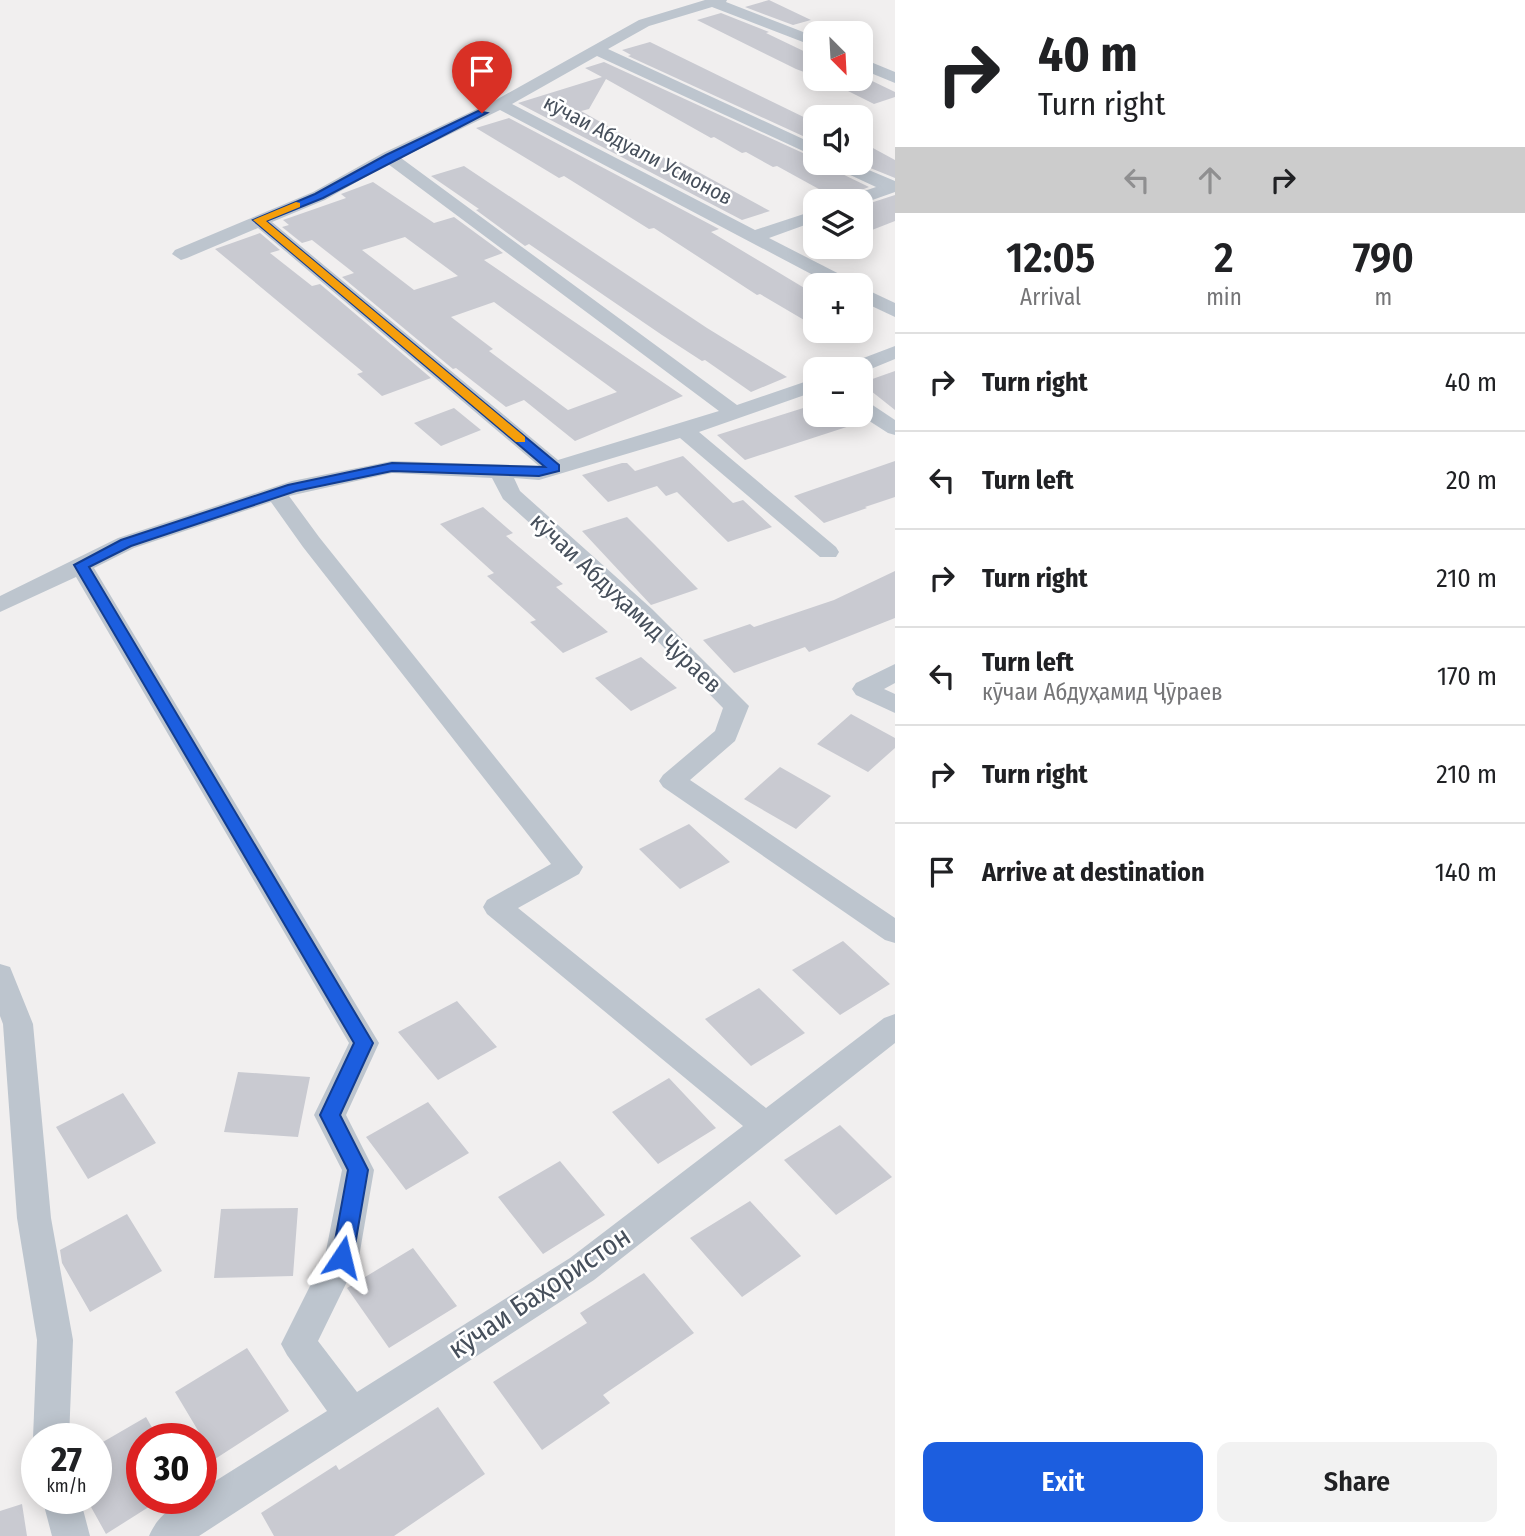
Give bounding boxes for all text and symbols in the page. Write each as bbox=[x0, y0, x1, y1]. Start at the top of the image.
north arrow bbox=[803, 21, 873, 91]
map controls bbox=[803, 21, 873, 427]
text: 40 m bbox=[1038, 25, 1138, 84]
icon: right bbox=[923, 28, 1014, 119]
pin bbox=[452, 41, 512, 113]
icon: arrive bbox=[463, 52, 501, 90]
text: Turn right bbox=[1038, 85, 1165, 123]
street label: кӯчаи Абдуали Усмонов bbox=[539, 89, 737, 211]
button: sound bbox=[803, 105, 873, 175]
icon: left bbox=[1118, 161, 1156, 199]
icon: ahead bbox=[1191, 161, 1229, 199]
icon: right bbox=[1264, 161, 1302, 199]
button: layers bbox=[803, 189, 873, 259]
text: 12:05 bbox=[1006, 233, 1095, 283]
text: 2 bbox=[1214, 233, 1234, 283]
text: 790 bbox=[1353, 233, 1414, 283]
button: + bbox=[803, 273, 873, 343]
text: Arrival bbox=[1020, 283, 1081, 311]
text: min bbox=[1206, 283, 1242, 311]
text: m bbox=[1375, 283, 1392, 311]
button: − bbox=[803, 357, 873, 427]
icon: right bbox=[923, 363, 961, 401]
text: Turn right bbox=[982, 367, 1088, 398]
text: 40 m bbox=[1445, 367, 1497, 398]
icon: left bbox=[923, 461, 961, 499]
text: Turn left bbox=[982, 465, 1074, 496]
text: 20 m bbox=[1446, 465, 1497, 496]
street label: кӯчаи Абдуҳамид Ҷӯраев bbox=[525, 507, 727, 699]
icon: right bbox=[923, 559, 961, 597]
text: Turn right bbox=[982, 563, 1088, 594]
text: 210 m bbox=[1436, 563, 1497, 594]
text: Turn left bbox=[982, 647, 1074, 678]
icon: left bbox=[923, 657, 961, 695]
text: 170 m bbox=[1437, 661, 1497, 692]
text: кӯчаи Абдуҳамид Ҷӯраев bbox=[982, 678, 1223, 706]
icon: right bbox=[923, 755, 961, 793]
text: Turn right bbox=[982, 759, 1088, 790]
text: 210 m bbox=[1436, 759, 1497, 790]
icon: arrive bbox=[923, 853, 961, 891]
text: Arrive at destination bbox=[982, 857, 1205, 888]
text: 140 m bbox=[1435, 857, 1497, 888]
street label: кӯчаи Баҳористон bbox=[442, 1219, 637, 1365]
position arrow bbox=[305, 1220, 379, 1294]
speed limit sign: 30 bbox=[126, 1423, 217, 1514]
text: 27 bbox=[51, 1438, 82, 1480]
button: Exit bbox=[923, 1442, 1203, 1522]
button: Share bbox=[1217, 1442, 1497, 1522]
text: km/h bbox=[46, 1475, 87, 1497]

